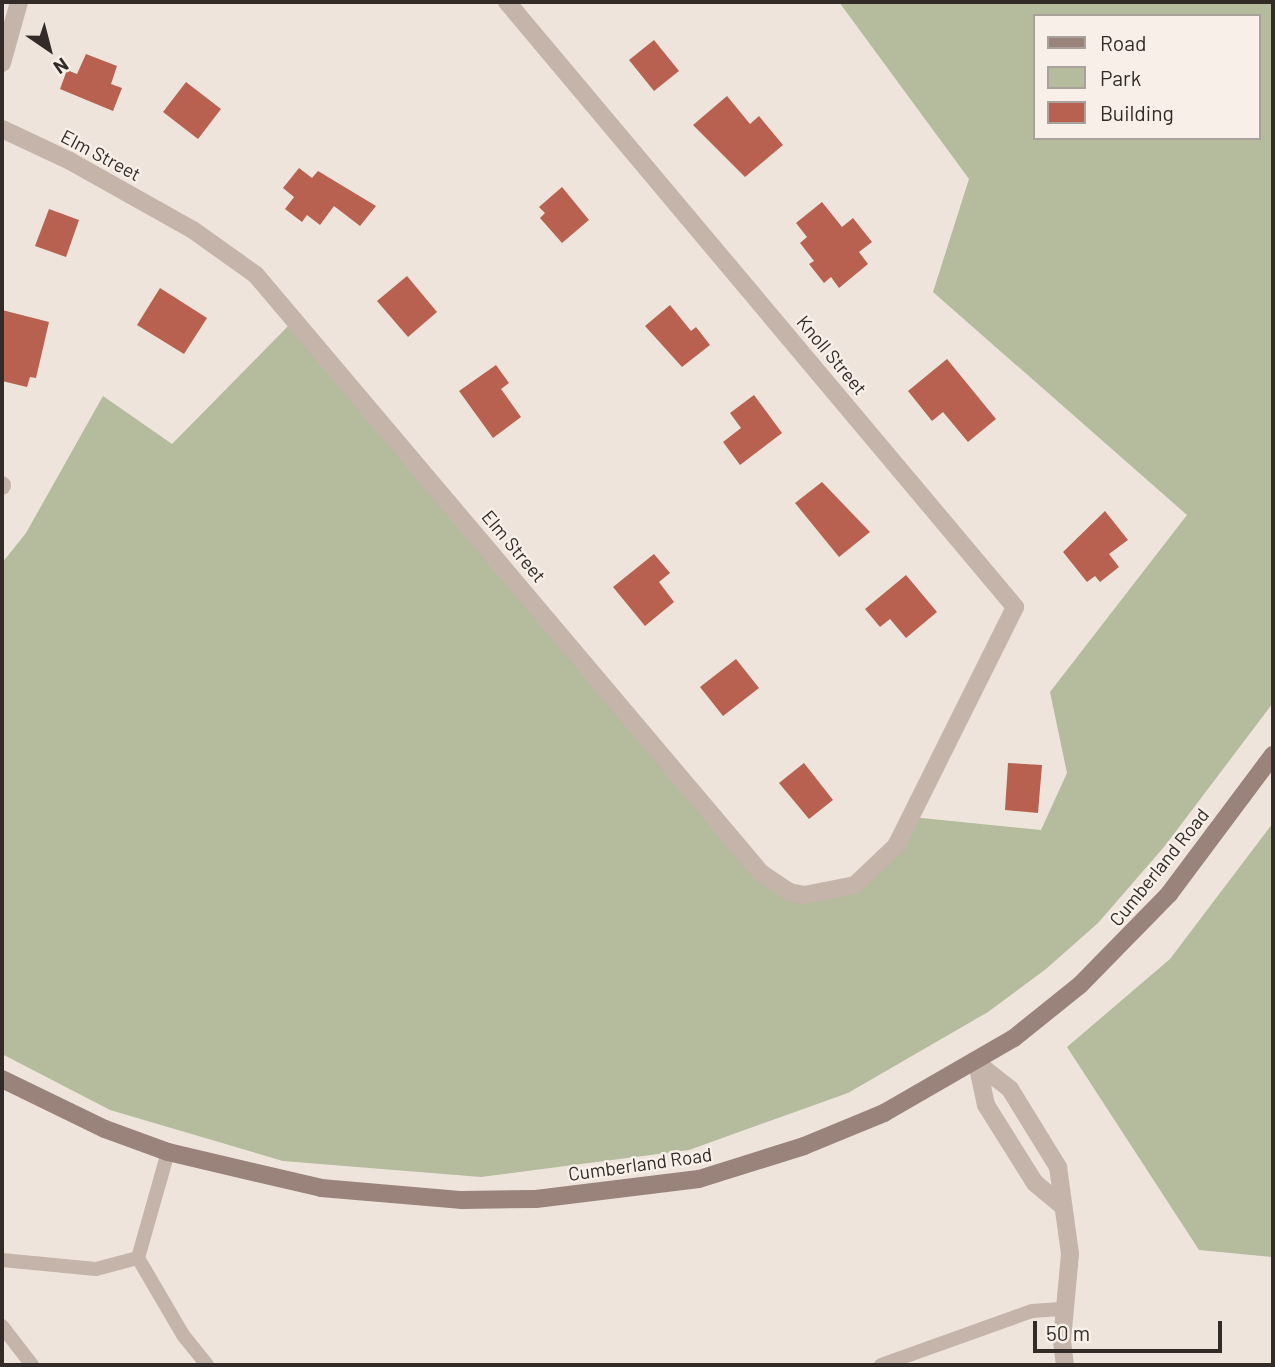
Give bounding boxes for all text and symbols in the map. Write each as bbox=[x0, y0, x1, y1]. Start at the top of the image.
north arrow bbox=[14, 14, 84, 84]
legend bbox=[1034, 14, 1261, 140]
text: Road bbox=[1100, 30, 1146, 55]
text: N bbox=[50, 54, 73, 80]
text: Park bbox=[1100, 65, 1141, 90]
text: Building bbox=[1100, 100, 1174, 125]
street label: Elm Street bbox=[57, 124, 145, 186]
street label: Knoll Street bbox=[792, 311, 872, 399]
street label: Elm Street bbox=[477, 505, 551, 587]
street label: Cumberland Road bbox=[1104, 803, 1214, 931]
street label: Cumberland Road bbox=[567, 1143, 713, 1185]
scale bar bbox=[1037, 1308, 1226, 1352]
text: 50 m bbox=[1046, 1320, 1090, 1345]

